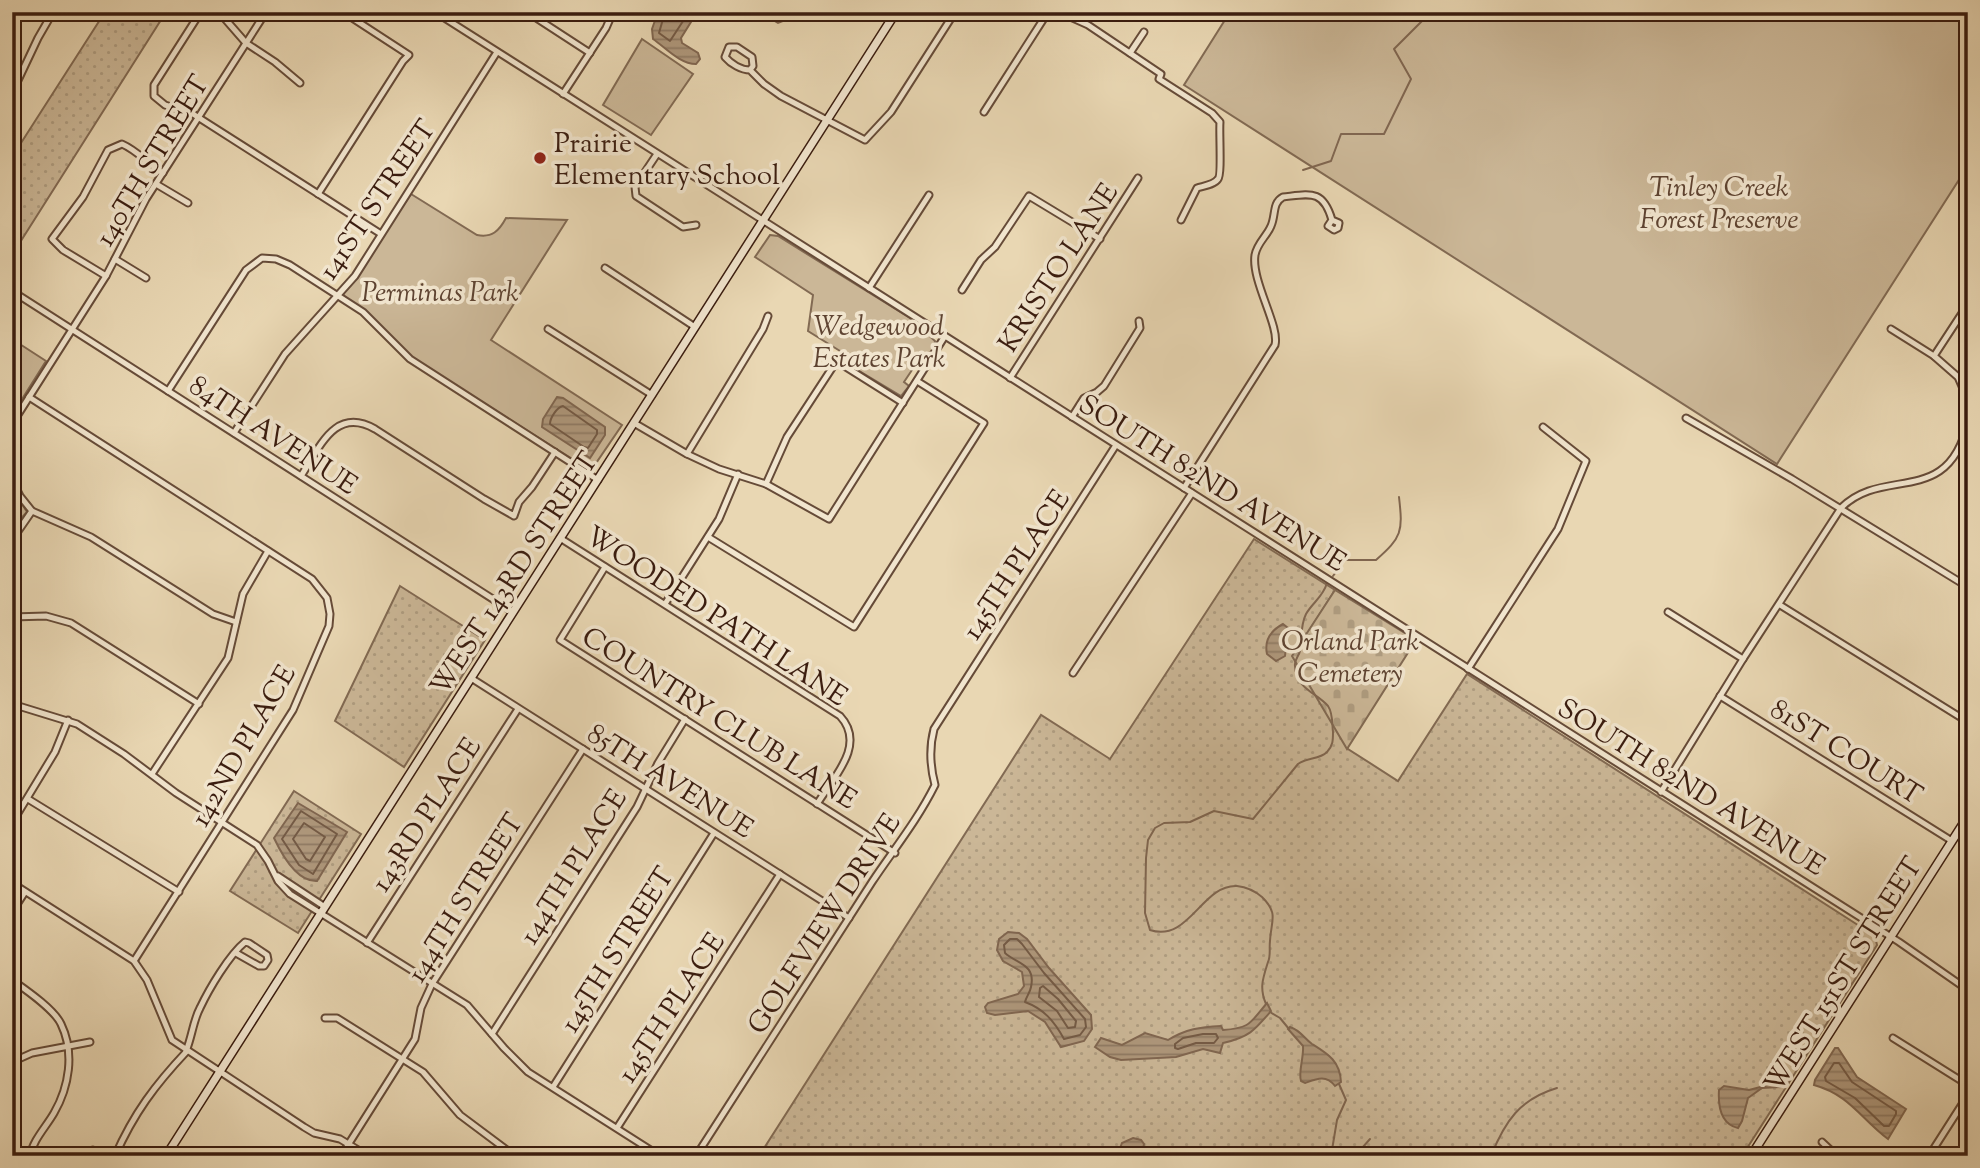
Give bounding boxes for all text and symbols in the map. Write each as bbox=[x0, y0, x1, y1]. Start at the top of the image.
street label: 140TH STREET bbox=[87, 68, 221, 255]
street label: 141ST STREET bbox=[310, 112, 447, 289]
place label: Prairie Elementary School bbox=[554, 125, 780, 197]
marker: Prairie Elementary School bbox=[532, 150, 548, 166]
park label: Tinley Creek Forest Preserve bbox=[1640, 169, 1798, 241]
street label: KRISTO LANE bbox=[990, 176, 1129, 361]
park label: Perminas Park bbox=[361, 274, 519, 314]
park label: Wedgewood Estates Park bbox=[813, 308, 946, 380]
street label: 84TH AVENUE bbox=[180, 367, 364, 506]
street label: SOUTH 82ND AVENUE bbox=[1070, 386, 1353, 583]
street label: WEST 143RD STREET bbox=[422, 445, 610, 704]
street label: 145TH PLACE bbox=[954, 483, 1081, 649]
street label: WOODED PATH LANE bbox=[576, 518, 854, 718]
street label: COUNTRY CLUB LANE bbox=[573, 618, 864, 821]
park label: Orland Park Cemetery bbox=[1281, 623, 1419, 695]
street label: 142ND PLACE bbox=[182, 658, 307, 835]
street label: SOUTH 82ND AVENUE bbox=[1549, 690, 1832, 887]
street label: 81ST COURT bbox=[1762, 691, 1929, 816]
street label: 85TH AVENUE bbox=[579, 715, 760, 850]
street label: 143RD PLACE bbox=[363, 731, 492, 901]
street label: 144TH PLACE bbox=[511, 782, 638, 953]
street label: 144TH STREET bbox=[398, 806, 535, 991]
street label: GOLFVIEW DRIVE bbox=[739, 806, 912, 1043]
street label: WEST 151ST STREET bbox=[1756, 850, 1934, 1101]
street label: 145TH STREET bbox=[552, 860, 686, 1041]
street label: 145TH PLACE bbox=[609, 926, 736, 1092]

